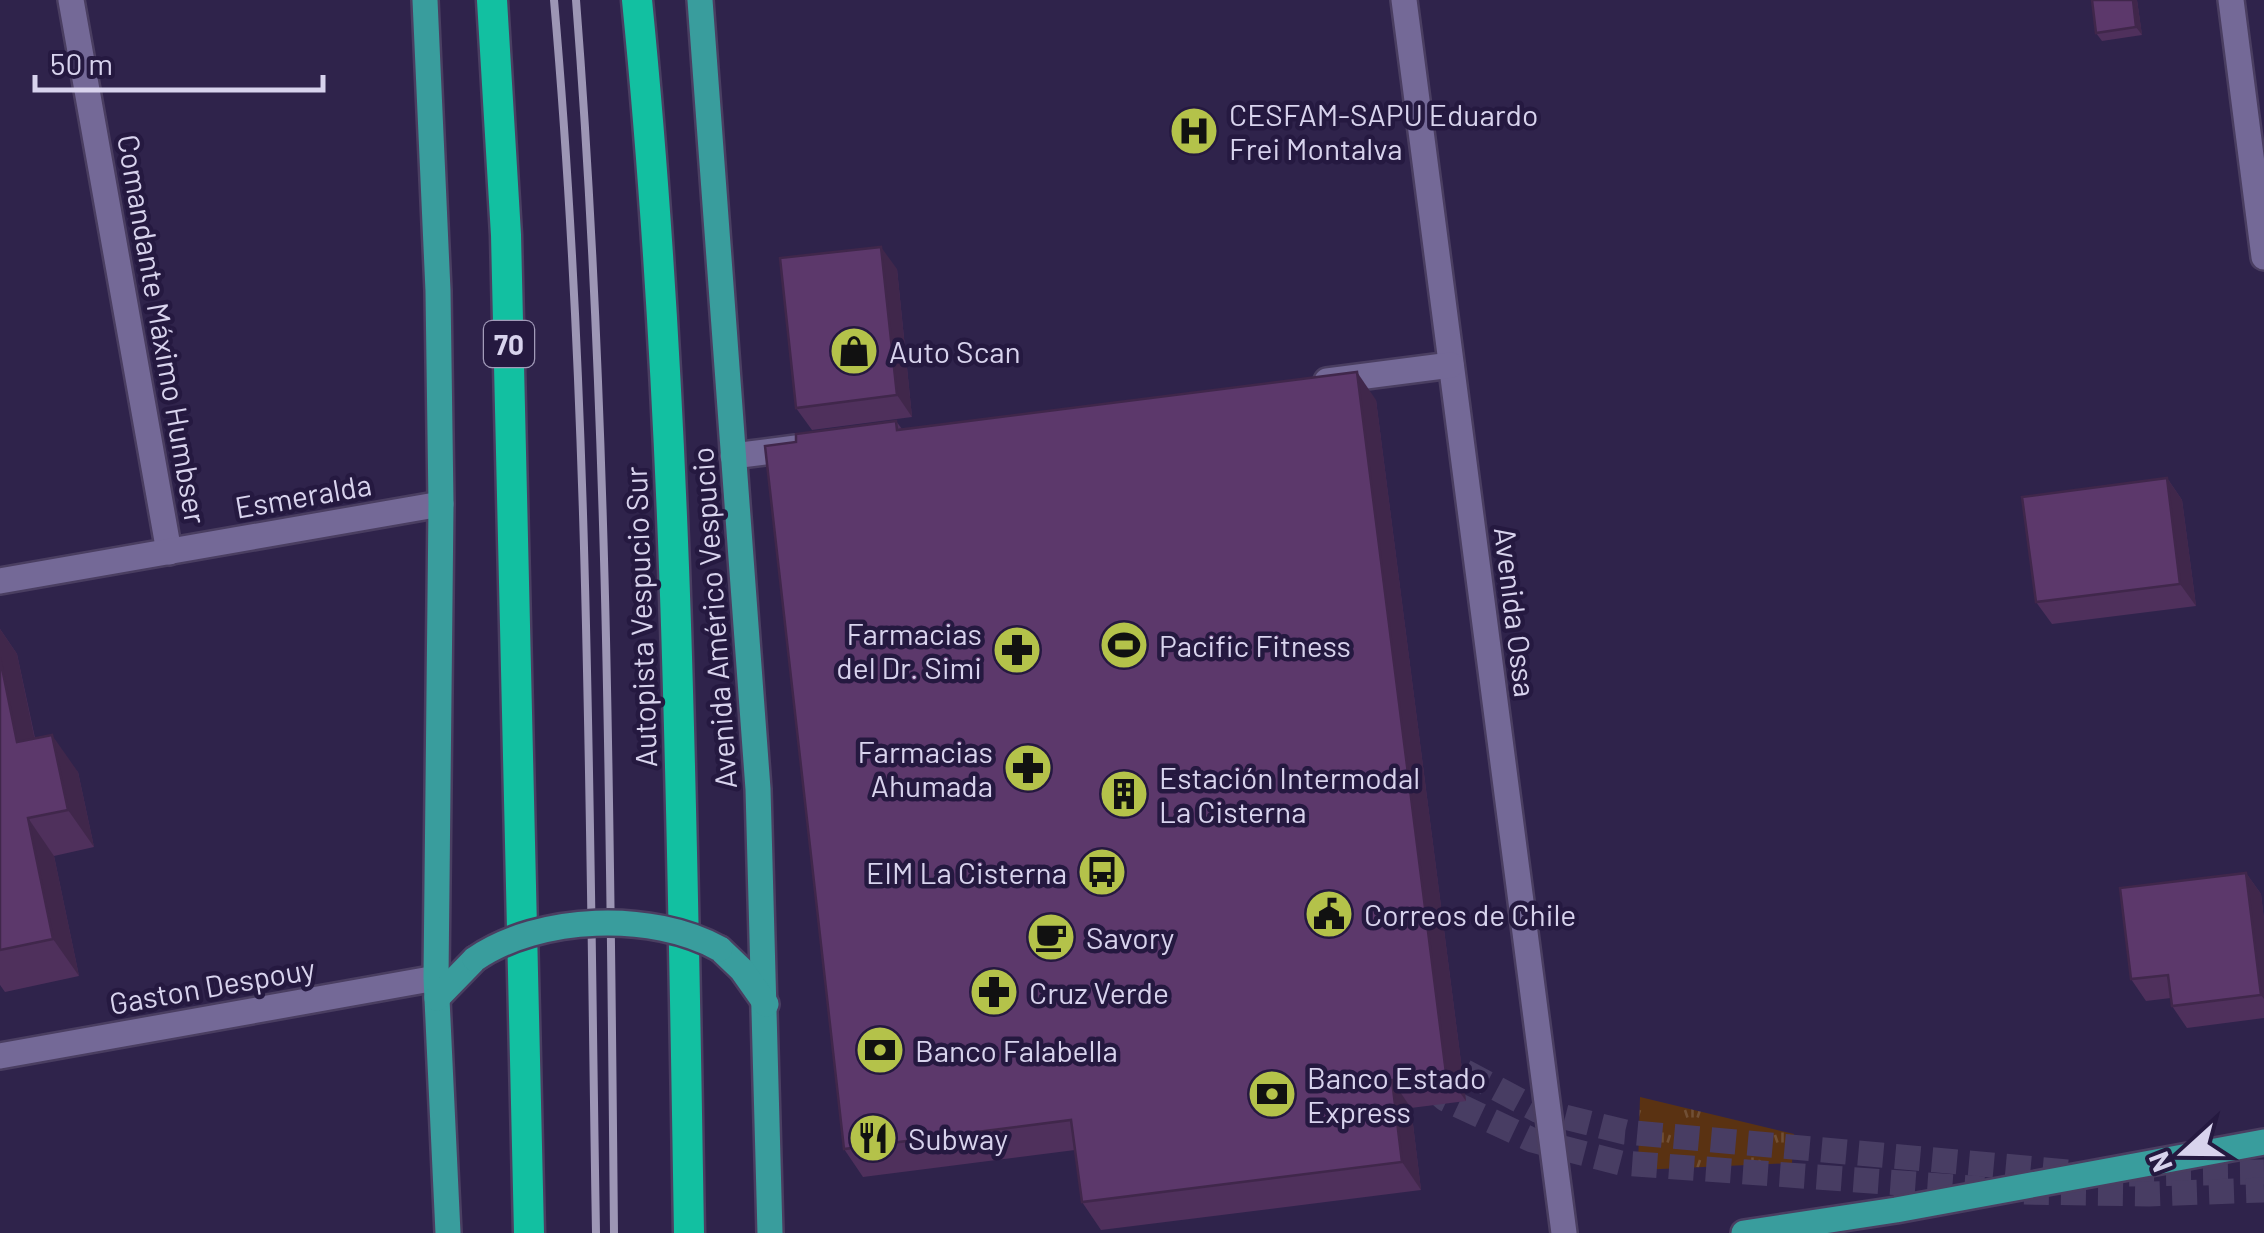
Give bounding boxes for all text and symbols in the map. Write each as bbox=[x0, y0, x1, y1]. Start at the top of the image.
scale bar bbox=[35, 30, 322, 92]
text: 50 m bbox=[50, 45, 113, 81]
place label: CESFAM-SAPU Eduardo Frei Montalva bbox=[1229, 96, 1538, 166]
hospital icon: CESFAM-SAPU Eduardo Frei Montalva bbox=[1168, 105, 1220, 157]
street label: Comandante Máximo Humbser bbox=[111, 131, 215, 527]
road number: 70 bbox=[484, 321, 534, 367]
shop icon: Auto Scan bbox=[828, 325, 880, 377]
place label: Auto Scan bbox=[889, 333, 1021, 369]
street label: Avenida Américo Vespucio bbox=[683, 446, 743, 790]
street label: Esmeralda bbox=[232, 465, 374, 525]
street label: Autopista Vespucio Sur bbox=[617, 466, 663, 768]
street label: Avenida Ossa bbox=[1488, 525, 1544, 699]
place label: Farmacias del Dr. Simi bbox=[836, 615, 982, 685]
sports icon: Pacific Fitness bbox=[1098, 619, 1150, 671]
pharmacy icon: Farmacias del Dr. Simi bbox=[991, 624, 1043, 676]
place label: Pacific Fitness bbox=[1159, 627, 1351, 663]
place label: Farmacias Ahumada bbox=[858, 733, 993, 803]
pharmacy icon: Farmacias Ahumada bbox=[1002, 742, 1054, 794]
place label: Estación Intermodal La Cisterna bbox=[1159, 759, 1420, 829]
building icon: Estación Intermodal La Cisterna bbox=[1098, 768, 1150, 820]
bus stop icon: EIM La Cisterna bbox=[1076, 846, 1128, 898]
place label: EIM La Cisterna bbox=[866, 854, 1067, 890]
public building icon: Correos de Chile bbox=[1303, 888, 1355, 940]
place label: Correos de Chile bbox=[1364, 896, 1576, 932]
cafe icon: Savory bbox=[1025, 911, 1077, 963]
place label: Savory bbox=[1086, 919, 1174, 955]
street label: Gaston Despouy bbox=[106, 949, 318, 1021]
pharmacy icon: Cruz Verde bbox=[968, 966, 1020, 1018]
place label: Cruz Verde bbox=[1029, 974, 1169, 1010]
bank icon: Banco Falabella bbox=[854, 1024, 906, 1076]
place label: Banco Falabella bbox=[915, 1032, 1118, 1068]
place label: Banco Estado Express bbox=[1307, 1059, 1486, 1129]
bank icon: Banco Estado Express bbox=[1246, 1068, 1298, 1120]
north arrow bbox=[2134, 1103, 2234, 1203]
restaurant icon: Subway bbox=[847, 1112, 899, 1164]
place label: Subway bbox=[908, 1120, 1008, 1156]
text: N bbox=[2141, 1148, 2179, 1177]

